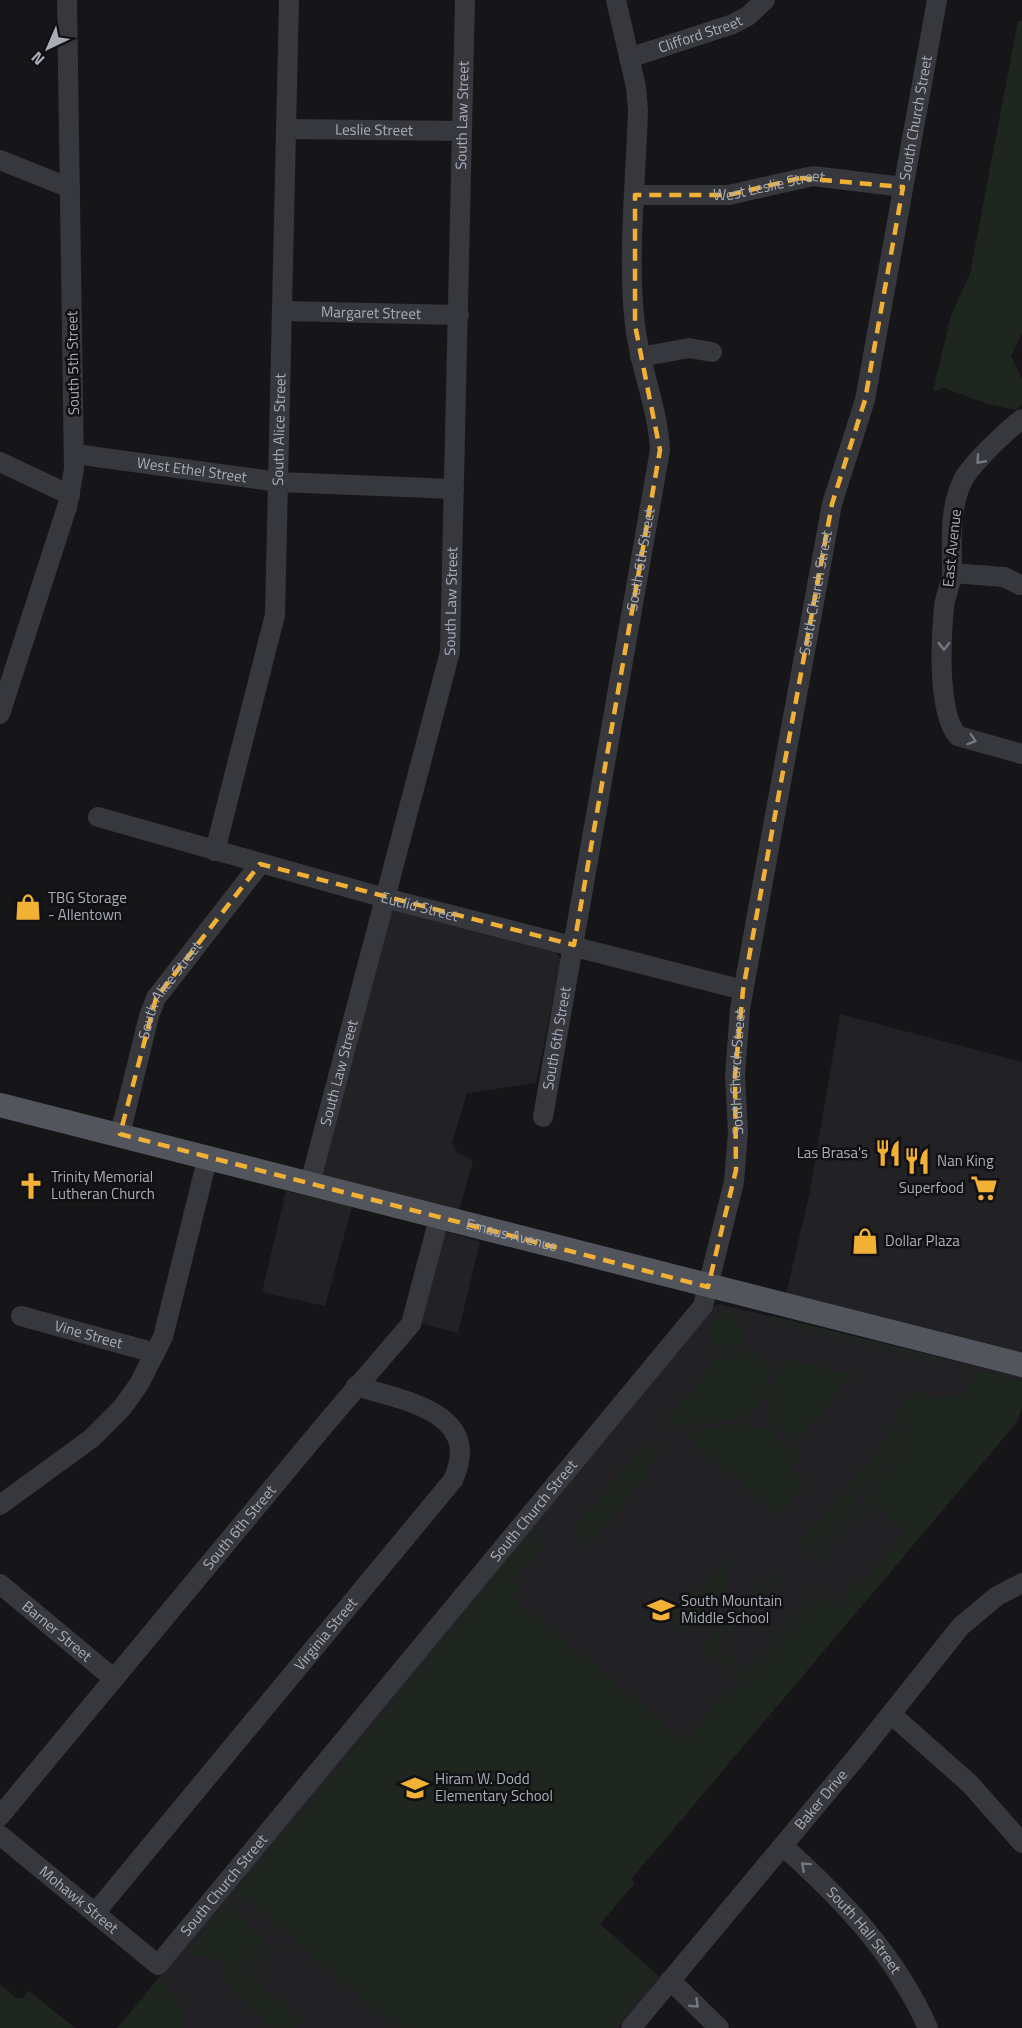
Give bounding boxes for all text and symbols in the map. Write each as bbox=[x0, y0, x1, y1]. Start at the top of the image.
street label: Clifford Street bbox=[655, 9, 747, 59]
north arrow bbox=[18, 18, 78, 78]
text: N bbox=[25, 46, 50, 71]
street label: South Church Street bbox=[893, 53, 938, 182]
street label: South Law Street bbox=[449, 60, 475, 170]
street label: Leslie Street bbox=[335, 118, 414, 141]
street label: West Leslie Street bbox=[713, 164, 827, 206]
street label: Margaret Street bbox=[321, 300, 422, 325]
street label: South 5th Street bbox=[60, 310, 85, 415]
street label: South Alice Street bbox=[266, 372, 292, 486]
street label: West Ethel Street bbox=[136, 451, 249, 489]
one-way arrow bbox=[976, 454, 987, 464]
street label: South 6th Street bbox=[620, 505, 661, 613]
street label: East Avenue bbox=[936, 508, 967, 588]
street label: South Church Street bbox=[793, 528, 838, 657]
street label: South Law Street bbox=[438, 546, 463, 656]
one-way arrow bbox=[938, 642, 950, 651]
one-way arrow bbox=[966, 733, 977, 745]
street label: Euclid Street bbox=[378, 885, 462, 928]
place label: TBG Storage - Allentown bbox=[48, 886, 127, 926]
shop icon: TBG Storage - Allentown bbox=[13, 892, 43, 922]
street label: South Alice Street bbox=[132, 935, 208, 1042]
street label: South 6th Street bbox=[536, 984, 577, 1092]
street label: South Church Street bbox=[723, 1007, 751, 1136]
street label: South Law Street bbox=[314, 1016, 364, 1128]
restaurant icon: Las Brasa's bbox=[873, 1138, 903, 1168]
place label: Las Brasa's bbox=[797, 1141, 868, 1164]
restaurant icon: Nan King bbox=[902, 1146, 932, 1176]
place label: Nan King bbox=[937, 1149, 994, 1172]
place label: Trinity Memorial Lutheran Church bbox=[51, 1165, 155, 1205]
church icon: Trinity Memorial Lutheran Church bbox=[16, 1171, 46, 1201]
supermarket icon: Superfood bbox=[969, 1173, 999, 1203]
place label: Superfood bbox=[899, 1176, 964, 1199]
street label: Emaus Avenue bbox=[464, 1212, 560, 1257]
shop icon: Dollar Plaza bbox=[850, 1226, 880, 1256]
place label: Dollar Plaza bbox=[885, 1229, 960, 1252]
street label: Vine Street bbox=[52, 1314, 126, 1355]
street label: South Church Street bbox=[484, 1454, 583, 1567]
street label: South 6th Street bbox=[197, 1479, 282, 1575]
place label: South Mountain Middle School bbox=[681, 1589, 782, 1629]
street label: Virginia Street bbox=[288, 1591, 363, 1675]
street label: Barner Street bbox=[17, 1595, 98, 1667]
school or university icon: South Mountain Middle School bbox=[646, 1595, 676, 1625]
street label: Baker Drive bbox=[788, 1764, 853, 1835]
place label: Hiram W. Dodd Elementary School bbox=[435, 1767, 553, 1807]
school or university icon: Hiram W. Dodd Elementary School bbox=[400, 1773, 430, 1803]
street label: South Church Street bbox=[174, 1828, 273, 1941]
street label: Mohawk Street bbox=[34, 1860, 124, 1939]
one-way arrow bbox=[801, 1862, 812, 1873]
street label: South Hall Street bbox=[821, 1881, 908, 1979]
one-way arrow bbox=[688, 1997, 698, 2008]

